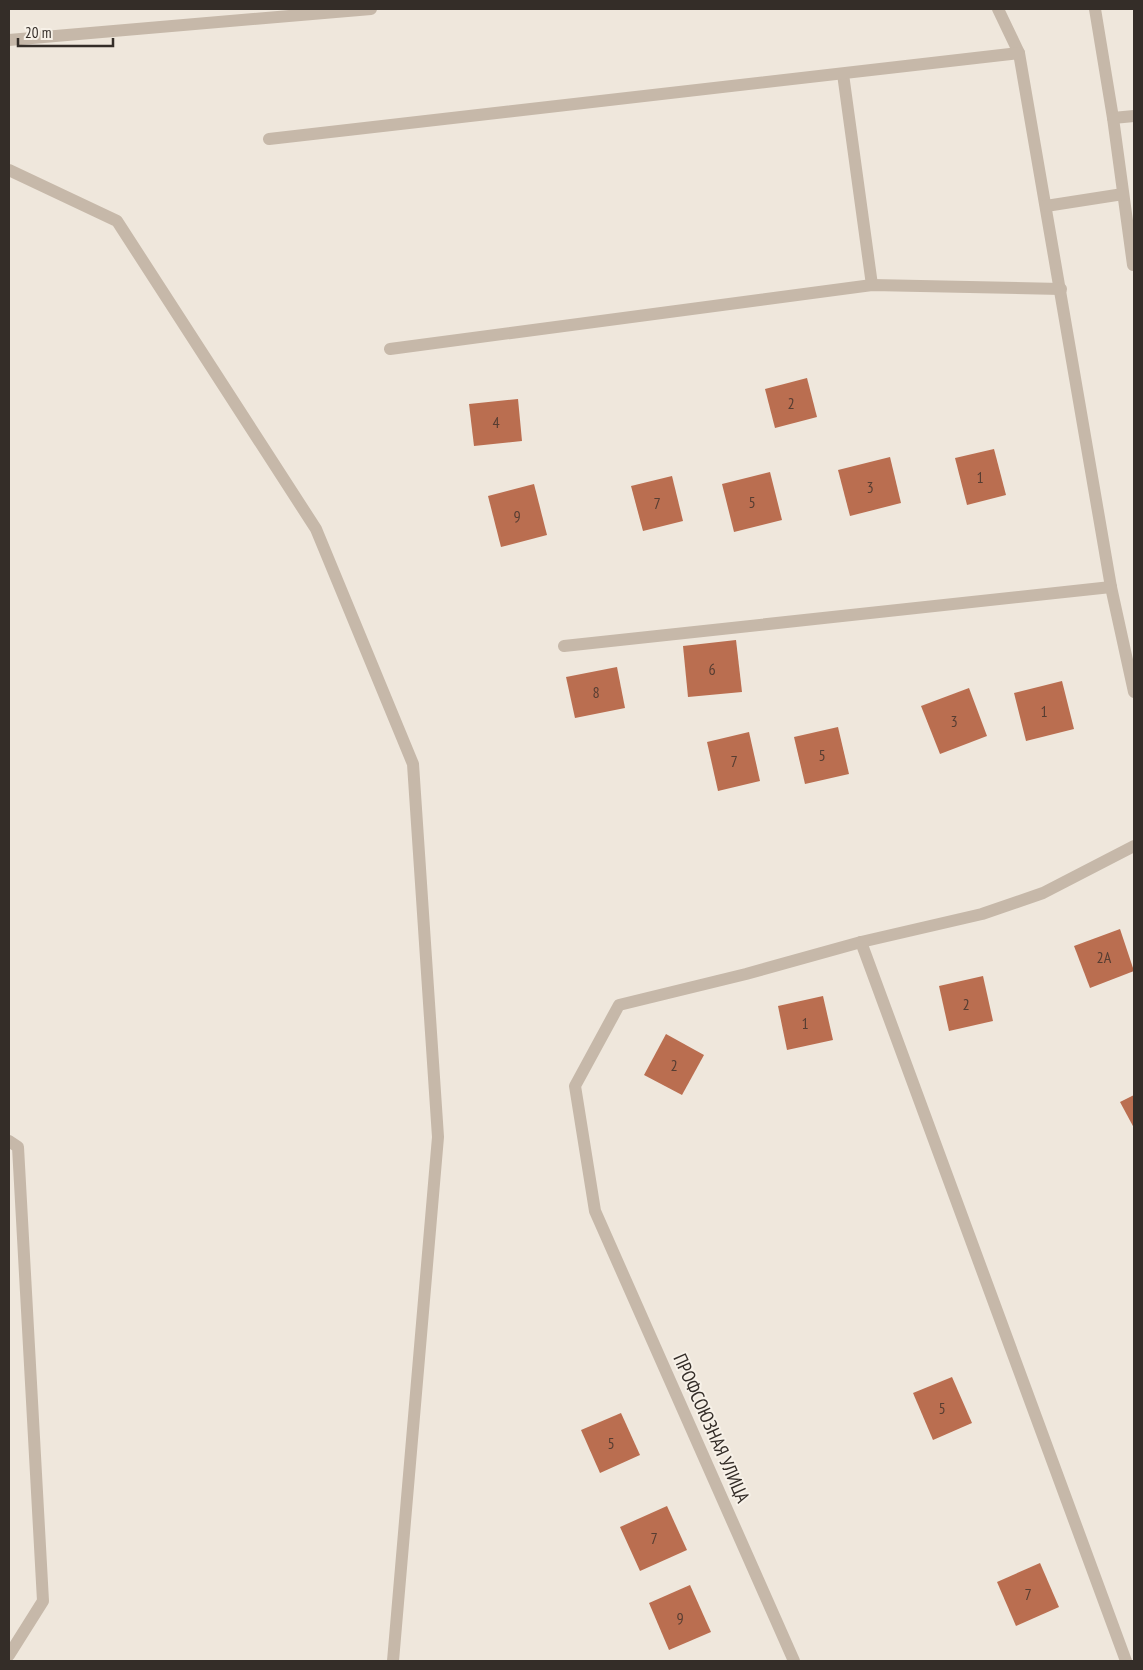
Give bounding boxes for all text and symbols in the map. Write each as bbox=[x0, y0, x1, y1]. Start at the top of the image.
scale bar bbox=[18, 15, 112, 47]
text: 20 m bbox=[25, 23, 51, 42]
house number: 2 bbox=[787, 393, 795, 413]
house number: 4 bbox=[492, 412, 500, 432]
house number: 1 bbox=[976, 467, 984, 487]
house number: 3 bbox=[866, 477, 874, 497]
house number: 5 bbox=[748, 492, 756, 512]
house number: 7 bbox=[653, 493, 661, 513]
house number: 9 bbox=[513, 506, 521, 526]
house number: 6 bbox=[708, 659, 716, 679]
house number: 8 bbox=[592, 682, 600, 702]
house number: 1 bbox=[1040, 701, 1048, 721]
house number: 3 bbox=[950, 711, 958, 731]
house number: 5 bbox=[818, 745, 826, 765]
house number: 7 bbox=[730, 751, 738, 771]
house number: 2А bbox=[1097, 947, 1112, 967]
house number: 2 bbox=[962, 994, 970, 1014]
house number: 1 bbox=[801, 1013, 809, 1033]
house number: 2 bbox=[670, 1055, 678, 1075]
street label: ПРОФСОЮЗНАЯ УЛИЦА bbox=[668, 1350, 756, 1506]
house number: 5 bbox=[938, 1398, 946, 1418]
house number: 5 bbox=[607, 1433, 615, 1453]
house number: 7 bbox=[650, 1528, 658, 1548]
house number: 7 bbox=[1024, 1584, 1032, 1604]
house number: 9 bbox=[676, 1608, 684, 1628]

